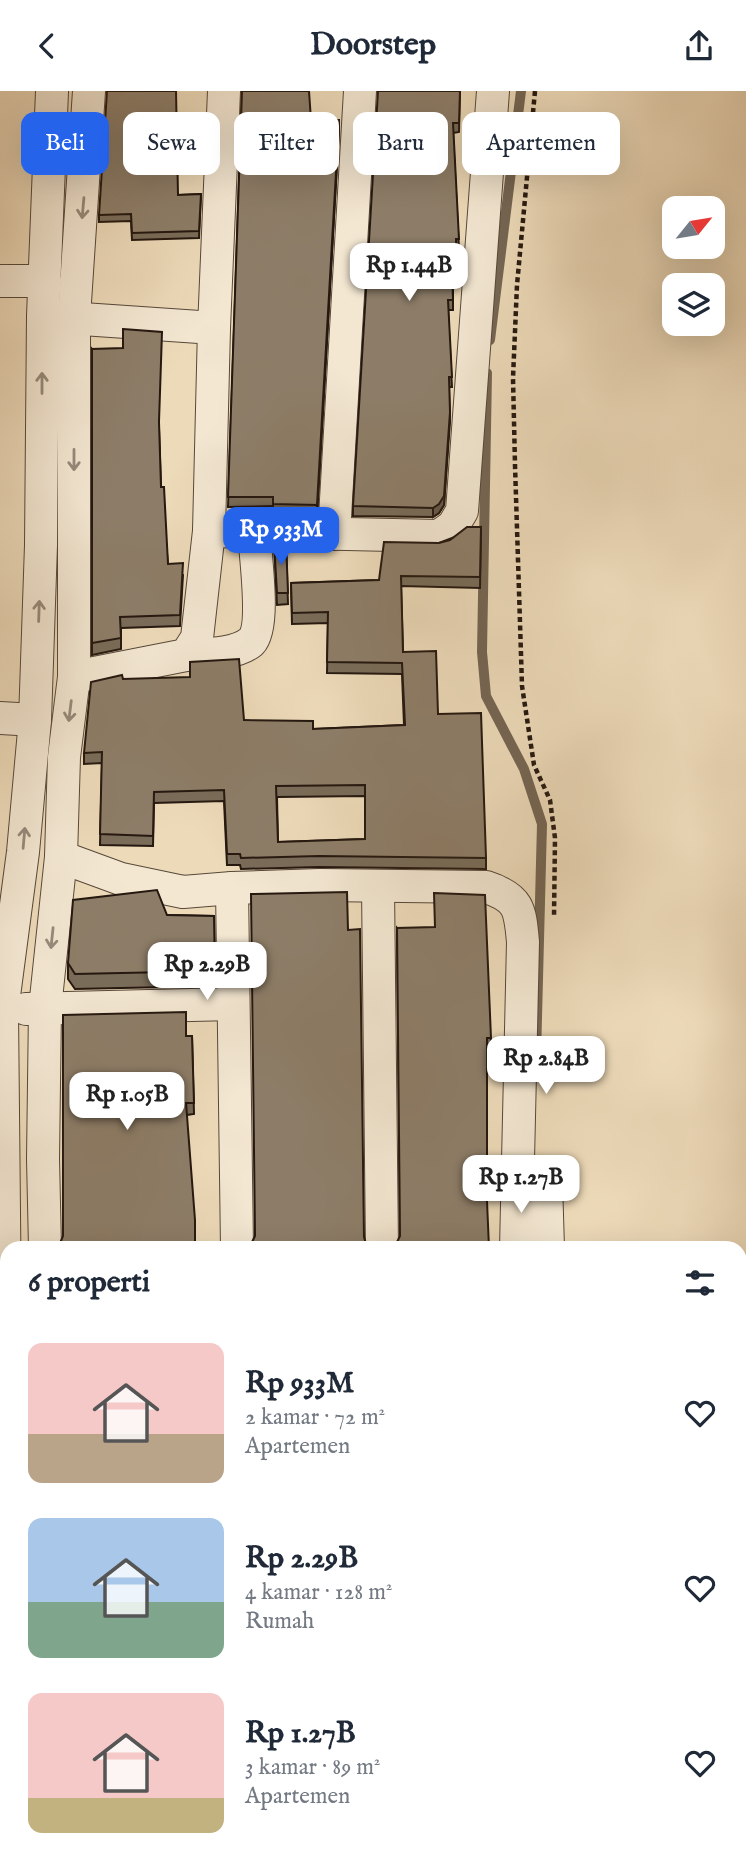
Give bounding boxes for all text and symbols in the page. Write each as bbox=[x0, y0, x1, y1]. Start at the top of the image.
text: Doorstep bbox=[310, 25, 436, 66]
icon: back bbox=[28, 27, 66, 65]
icon: share bbox=[680, 27, 718, 65]
chip: Beli bbox=[21, 112, 109, 175]
chip: Sewa bbox=[123, 112, 220, 175]
chip: Filter bbox=[234, 112, 339, 175]
chip: Baru bbox=[353, 112, 448, 175]
chip: Apartemen bbox=[462, 112, 620, 175]
one-way arrow bbox=[76, 196, 89, 219]
north arrow bbox=[662, 196, 724, 259]
map controls bbox=[662, 196, 725, 336]
pin: Rp 1.44B bbox=[337, 243, 481, 303]
text: Rp 1.44B bbox=[366, 251, 452, 280]
button: layers bbox=[662, 273, 725, 336]
one-way arrow bbox=[35, 372, 49, 395]
one-way arrow bbox=[67, 448, 81, 471]
pin: Rp 933M bbox=[216, 507, 346, 567]
text: Rp 933M bbox=[239, 515, 323, 544]
one-way arrow bbox=[32, 600, 45, 623]
one-way arrow bbox=[63, 700, 76, 722]
one-way arrow bbox=[18, 827, 31, 850]
one-way arrow bbox=[46, 926, 59, 949]
pin: Rp 2.29B bbox=[135, 943, 279, 1002]
text: Rp 2.29B bbox=[164, 950, 250, 979]
pin: Rp 2.84B bbox=[474, 1037, 618, 1096]
text: Rp 2.84B bbox=[503, 1044, 589, 1073]
pin: Rp 1.05B bbox=[55, 1073, 199, 1132]
text: Rp 1.05B bbox=[85, 1080, 169, 1109]
pin: Rp 1.27B bbox=[449, 1155, 593, 1215]
text: Rp 1.27B bbox=[479, 1163, 563, 1192]
text: 6 properti bbox=[28, 1264, 150, 1302]
icon: filters bbox=[681, 1264, 719, 1302]
text: Rp 933M bbox=[245, 1365, 354, 1403]
icon: home bbox=[84, 1371, 168, 1455]
icon: heart bbox=[681, 1394, 719, 1432]
text: 2 kamar · 72 m² bbox=[245, 1403, 385, 1432]
text: Apartemen bbox=[245, 1432, 350, 1461]
text: Rp 2.29B bbox=[245, 1540, 358, 1578]
icon: home bbox=[84, 1546, 168, 1630]
icon: heart bbox=[681, 1569, 719, 1607]
text: 4 kamar · 128 m² bbox=[245, 1578, 392, 1607]
text: Rumah bbox=[245, 1607, 314, 1636]
text: Rp 1.27B bbox=[245, 1715, 356, 1753]
icon: home bbox=[84, 1721, 168, 1805]
icon: heart bbox=[681, 1744, 719, 1782]
text: 3 kamar · 89 m² bbox=[245, 1753, 380, 1782]
text: Apartemen bbox=[245, 1782, 350, 1811]

